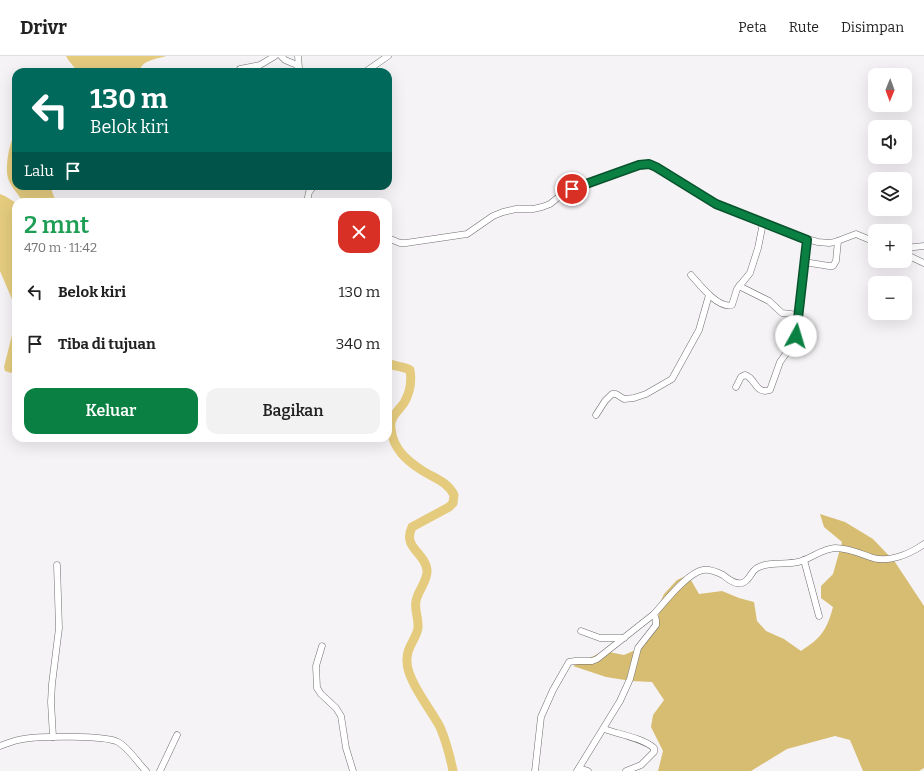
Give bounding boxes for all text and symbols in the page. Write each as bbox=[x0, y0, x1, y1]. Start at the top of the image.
text: Drivr bbox=[20, 16, 67, 39]
text: Peta bbox=[738, 19, 767, 36]
text: Rute bbox=[789, 19, 819, 36]
text: Disimpan bbox=[841, 19, 904, 36]
north arrow bbox=[868, 68, 912, 112]
map controls bbox=[868, 68, 912, 320]
text: 130 m bbox=[90, 82, 168, 115]
icon: left bbox=[24, 84, 76, 136]
text: Belok kiri bbox=[90, 116, 169, 138]
button: sound bbox=[868, 120, 912, 164]
icon: arrive bbox=[62, 160, 84, 182]
text: Lalu bbox=[24, 162, 54, 180]
pin bbox=[555, 172, 589, 206]
button: layers bbox=[868, 172, 912, 216]
icon: arrive bbox=[561, 178, 583, 200]
text: 2 mnt bbox=[24, 211, 89, 239]
button: close bbox=[338, 211, 380, 253]
button: + bbox=[868, 224, 912, 268]
text: 470 m · 11:42 bbox=[24, 240, 97, 255]
button: − bbox=[868, 276, 912, 320]
icon: left bbox=[24, 281, 46, 303]
text: Belok kiri bbox=[58, 283, 126, 301]
text: 130 m bbox=[338, 283, 380, 301]
position arrow bbox=[775, 315, 817, 357]
icon: arrive bbox=[24, 333, 46, 355]
text: Tiba di tujuan bbox=[58, 335, 156, 353]
text: 340 m bbox=[336, 335, 380, 353]
button: Keluar bbox=[24, 388, 198, 434]
button: Bagikan bbox=[206, 388, 380, 434]

